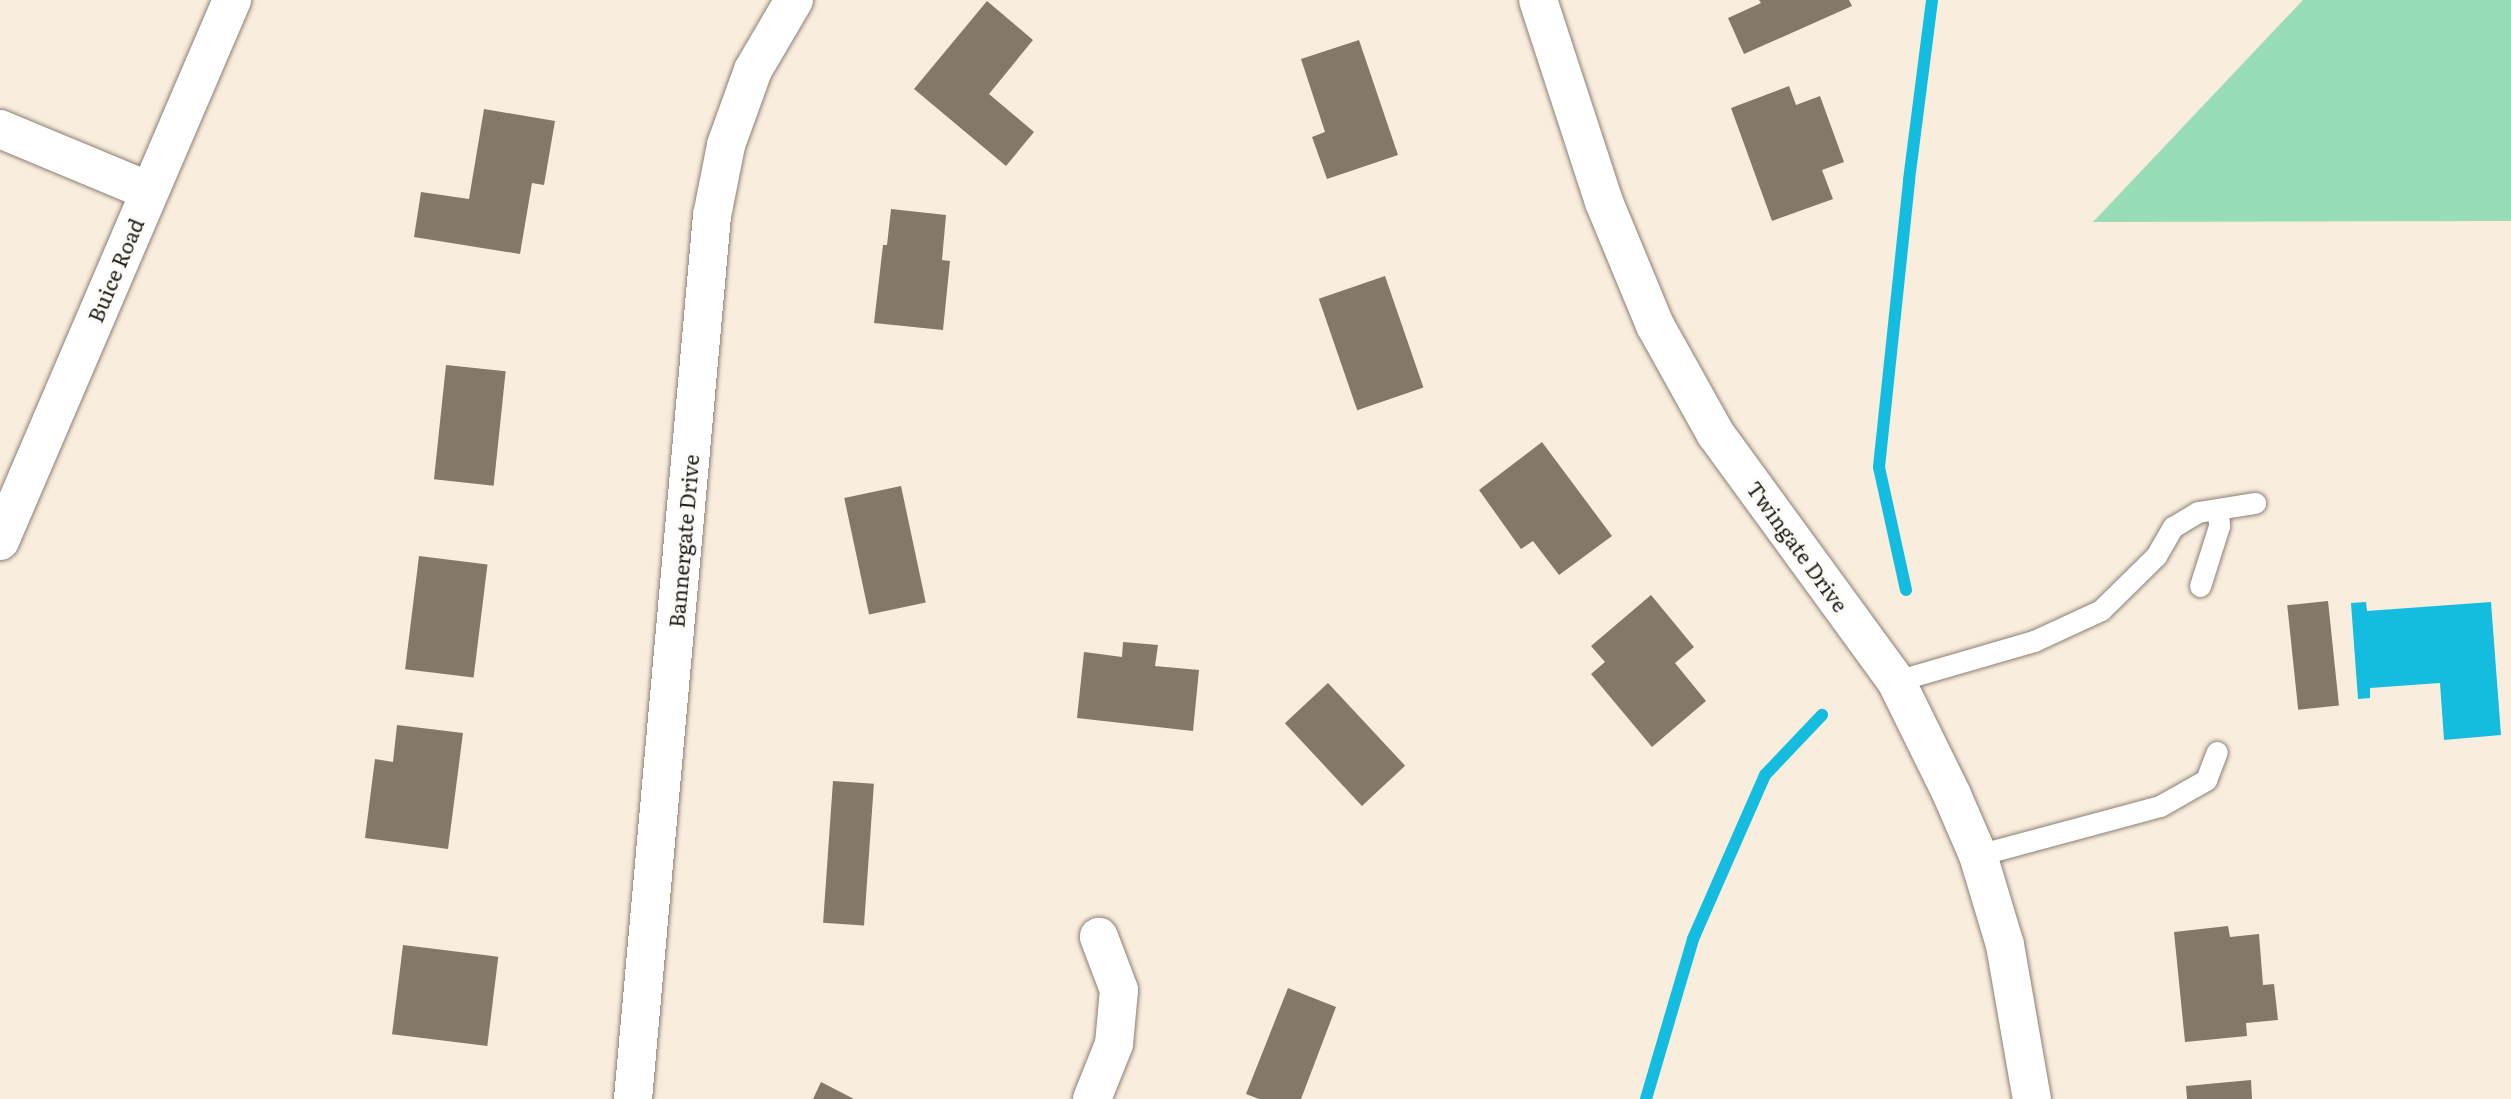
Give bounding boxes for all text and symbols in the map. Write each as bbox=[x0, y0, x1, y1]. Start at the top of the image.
street label: Buice Road bbox=[82, 214, 148, 326]
street label: Bannergate Drive bbox=[663, 453, 703, 629]
street label: Twingate Drive bbox=[1742, 476, 1854, 616]

